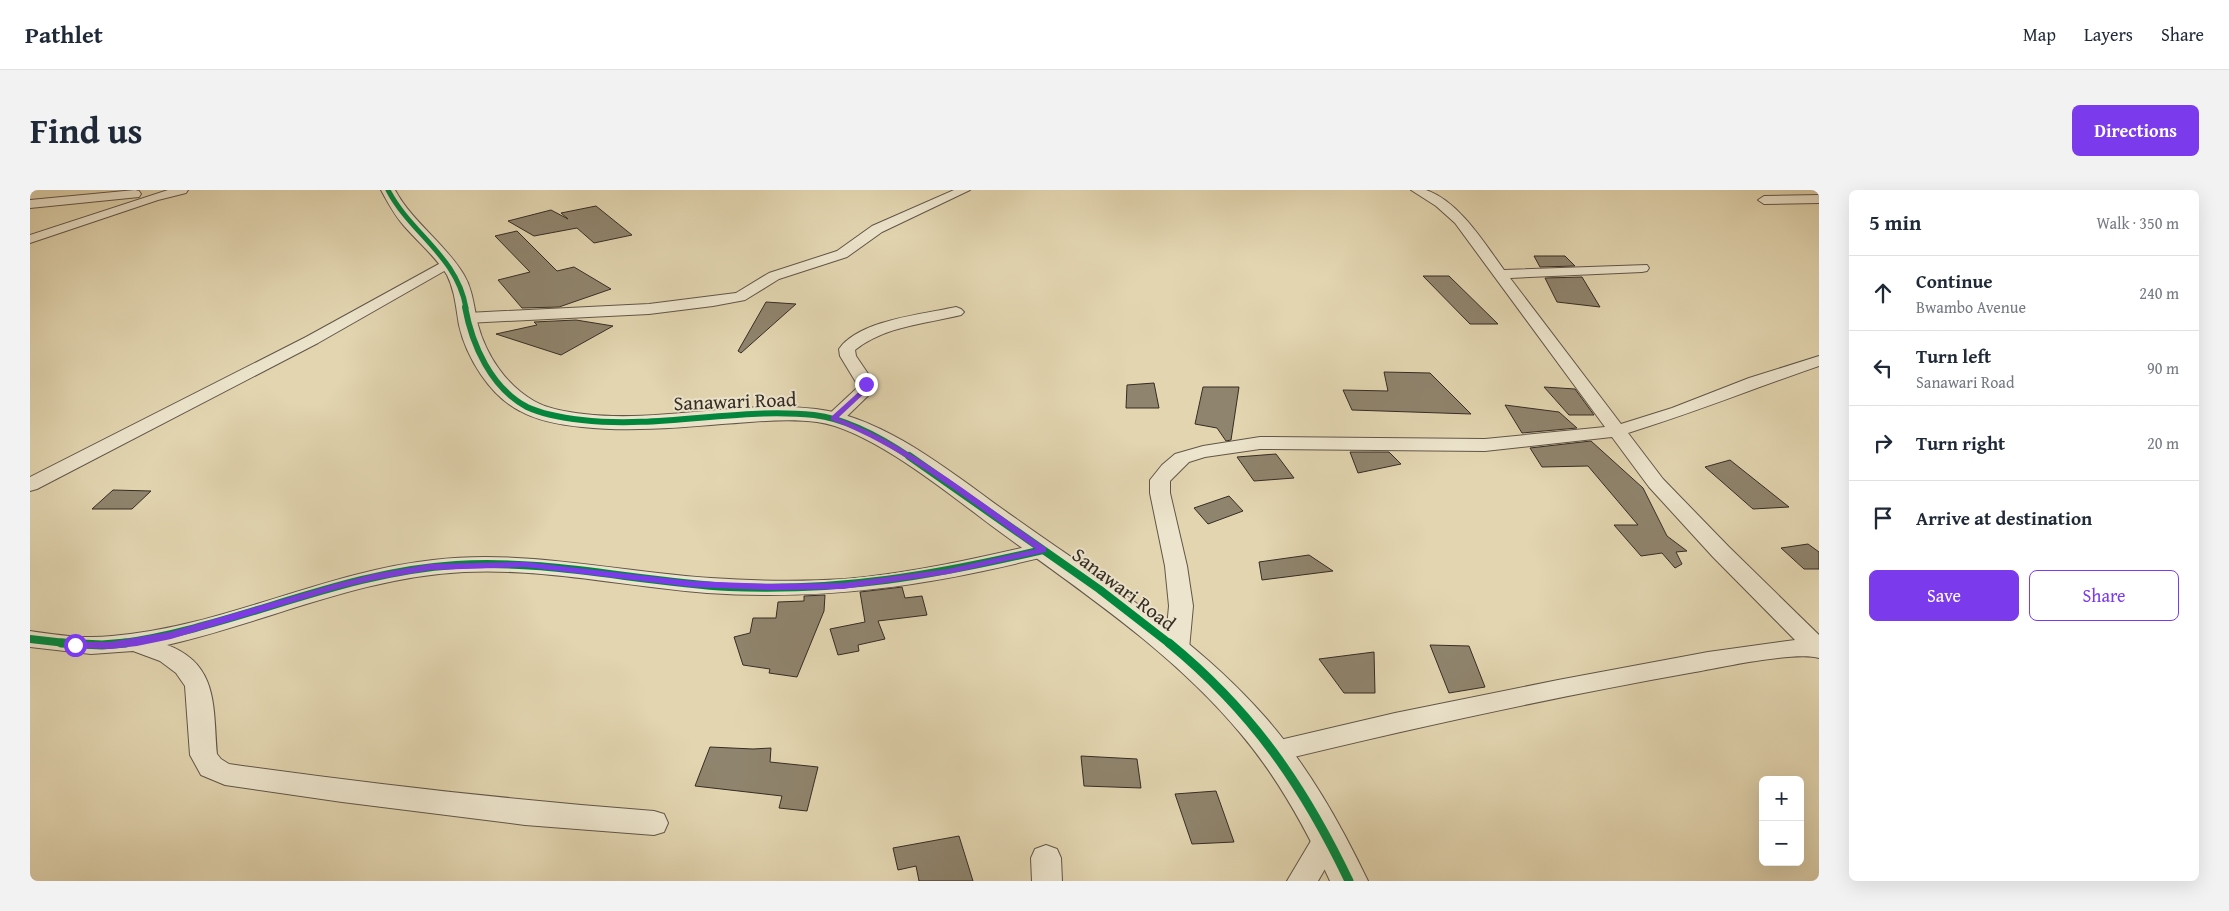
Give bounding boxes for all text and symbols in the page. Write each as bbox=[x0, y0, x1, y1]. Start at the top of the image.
text: Pathlet bbox=[25, 17, 103, 52]
text: Map bbox=[2023, 21, 2056, 48]
text: Layers bbox=[2084, 21, 2133, 48]
text: Share bbox=[2161, 21, 2204, 48]
text: Find us bbox=[30, 105, 143, 156]
button: Directions bbox=[2072, 105, 2199, 156]
text: 5 min bbox=[1869, 207, 1921, 238]
text: Walk · 350 m bbox=[2096, 211, 2179, 235]
text: Continue bbox=[1916, 267, 1993, 295]
icon: ahead bbox=[1869, 279, 1897, 307]
text: 240 m bbox=[2139, 281, 2179, 305]
text: Bwambo Avenue bbox=[1916, 295, 2026, 319]
text: Turn left bbox=[1916, 342, 1991, 370]
icon: left bbox=[1869, 354, 1897, 382]
text: 90 m bbox=[2147, 356, 2179, 380]
text: Sanawari Road bbox=[1916, 370, 2014, 394]
route end bbox=[855, 373, 878, 396]
street label: Sanawari Road bbox=[673, 384, 797, 417]
icon: right bbox=[1869, 429, 1897, 457]
text: Turn right bbox=[1916, 429, 2005, 457]
text: 20 m bbox=[2147, 431, 2179, 455]
icon: arrive bbox=[1869, 504, 1897, 532]
text: Arrive at destination bbox=[1916, 504, 2092, 532]
street label: Sanawari Road bbox=[1066, 540, 1182, 637]
button: Save bbox=[1869, 570, 2019, 621]
button: Share bbox=[2029, 570, 2179, 621]
route start bbox=[64, 634, 87, 657]
map controls bbox=[1759, 776, 1804, 866]
button: + bbox=[1759, 776, 1804, 821]
button: − bbox=[1759, 821, 1804, 866]

